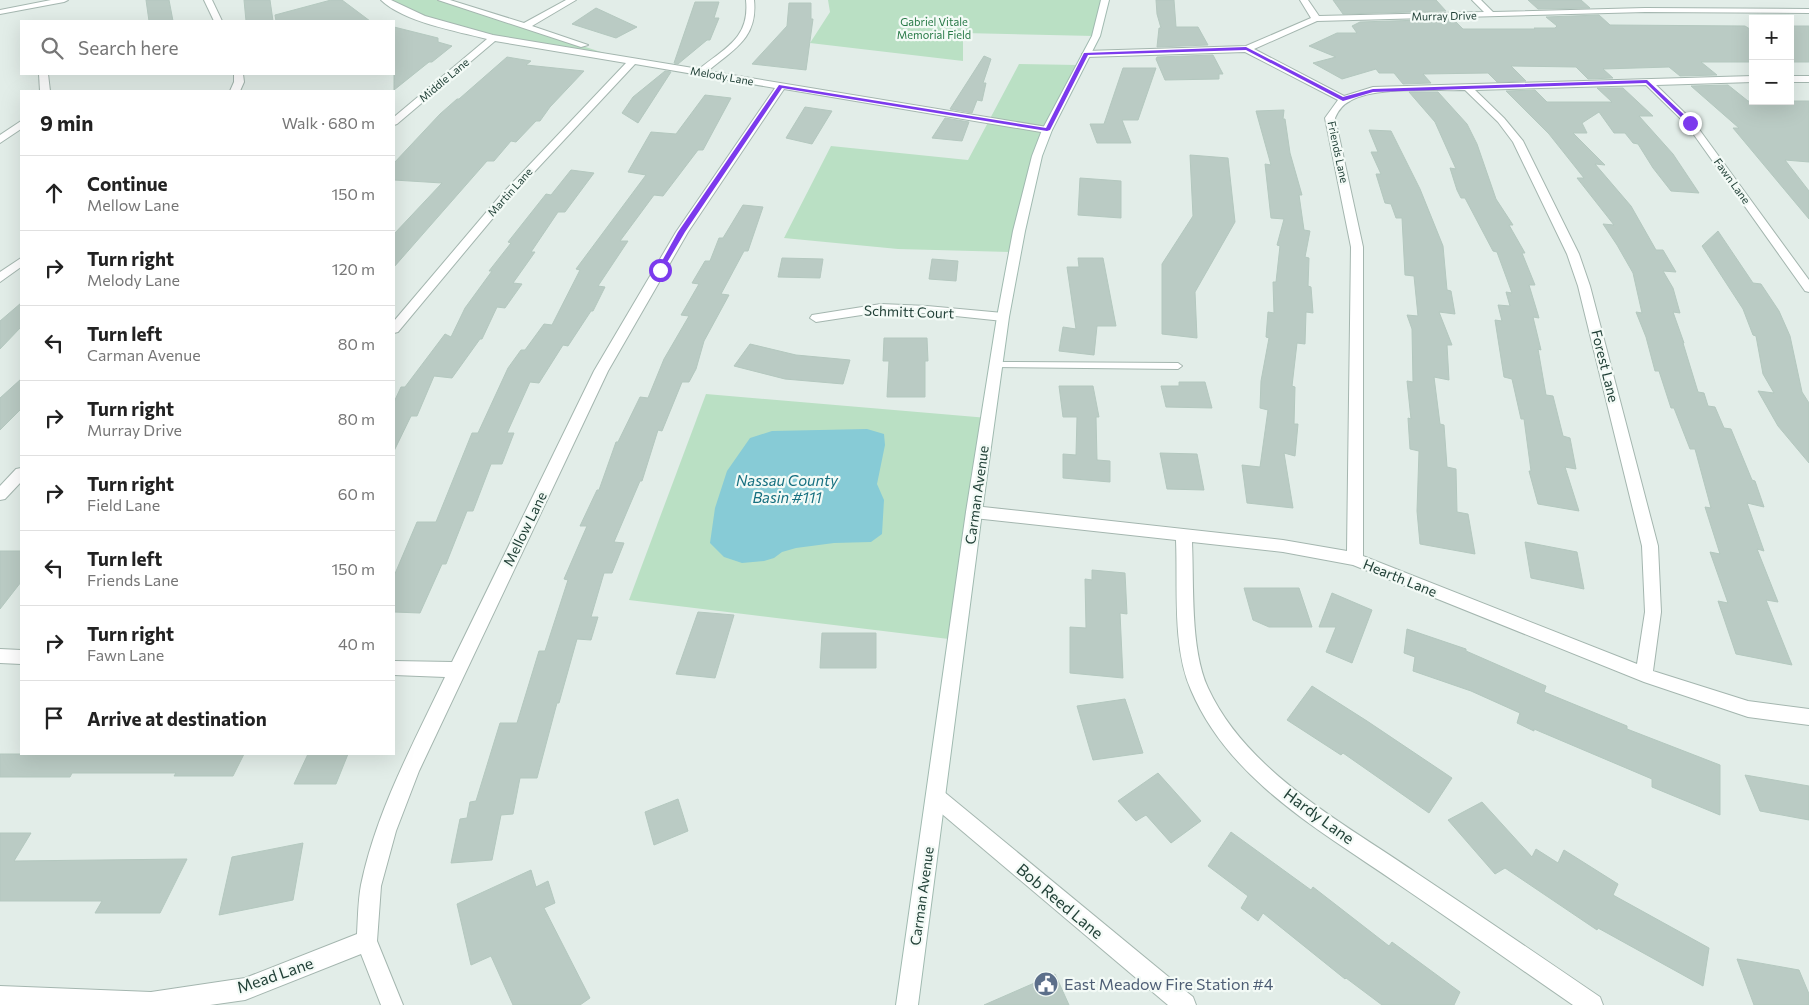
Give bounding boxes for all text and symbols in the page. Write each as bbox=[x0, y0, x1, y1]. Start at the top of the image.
street label: Murray Drive bbox=[1411, 8, 1477, 23]
park label: Gabriel Vitale Memorial Field bbox=[897, 15, 971, 41]
map controls bbox=[1749, 15, 1794, 105]
button: + bbox=[1749, 15, 1794, 60]
search box bbox=[20, 20, 395, 75]
icon: search bbox=[38, 34, 66, 62]
text: Search here bbox=[78, 36, 178, 59]
street label: Middle Lane bbox=[416, 55, 471, 104]
button: − bbox=[1749, 60, 1794, 105]
street label: Melody Lane bbox=[689, 64, 755, 87]
text: 9 min bbox=[40, 110, 93, 135]
route end bbox=[1679, 112, 1702, 135]
text: Walk · 680 m bbox=[282, 113, 375, 132]
street label: Friends Lane bbox=[1326, 120, 1351, 184]
street label: Fawn Lane bbox=[1712, 155, 1753, 206]
street label: Martin Lane bbox=[485, 165, 535, 218]
text: Continue bbox=[87, 172, 167, 195]
icon: ahead bbox=[40, 179, 68, 207]
text: 150 m bbox=[332, 184, 375, 203]
text: Mellow Lane bbox=[87, 195, 179, 214]
text: Turn right bbox=[87, 247, 174, 270]
icon: right bbox=[40, 254, 68, 282]
text: 120 m bbox=[332, 259, 375, 278]
route start bbox=[649, 259, 672, 282]
text: Melody Lane bbox=[87, 270, 180, 289]
street label: Schmitt Court bbox=[864, 301, 955, 322]
text: Turn left bbox=[87, 322, 162, 345]
street label: Forest Lane bbox=[1588, 328, 1623, 404]
icon: left bbox=[40, 329, 68, 357]
text: 80 m bbox=[338, 334, 375, 353]
text: Carman Avenue bbox=[87, 345, 201, 364]
text: Turn right bbox=[87, 397, 174, 420]
icon: right bbox=[40, 404, 68, 432]
text: 80 m bbox=[338, 409, 375, 428]
text: Murray Drive bbox=[87, 420, 182, 439]
street label: Carman Avenue bbox=[961, 445, 992, 545]
water label: Nassau County Basin #111 bbox=[736, 471, 839, 506]
text: Turn right bbox=[87, 472, 174, 495]
icon: right bbox=[40, 479, 68, 507]
text: 60 m bbox=[338, 484, 375, 503]
street label: Mellow Lane bbox=[499, 489, 550, 569]
text: Field Lane bbox=[87, 495, 160, 514]
text: Turn left bbox=[87, 547, 162, 570]
icon: left bbox=[40, 554, 68, 582]
street label: Hearth Lane bbox=[1361, 555, 1440, 600]
text: 150 m bbox=[332, 559, 375, 578]
text: Friends Lane bbox=[87, 570, 179, 589]
text: Turn right bbox=[87, 622, 174, 645]
icon: right bbox=[40, 629, 68, 657]
text: 40 m bbox=[338, 634, 375, 653]
text: Fawn Lane bbox=[87, 645, 164, 664]
icon: arrive bbox=[40, 704, 68, 732]
text: Arrive at destination bbox=[87, 707, 267, 730]
street label: Hardy Lane bbox=[1280, 784, 1358, 847]
street label: Carman Avenue bbox=[906, 846, 937, 946]
street label: Bob Reed Lane bbox=[1013, 859, 1107, 942]
street label: Mead Lane bbox=[234, 953, 316, 996]
public building icon: East Meadow Fire Station #4 bbox=[1033, 971, 1059, 997]
place label: East Meadow Fire Station #4 bbox=[1064, 974, 1274, 993]

